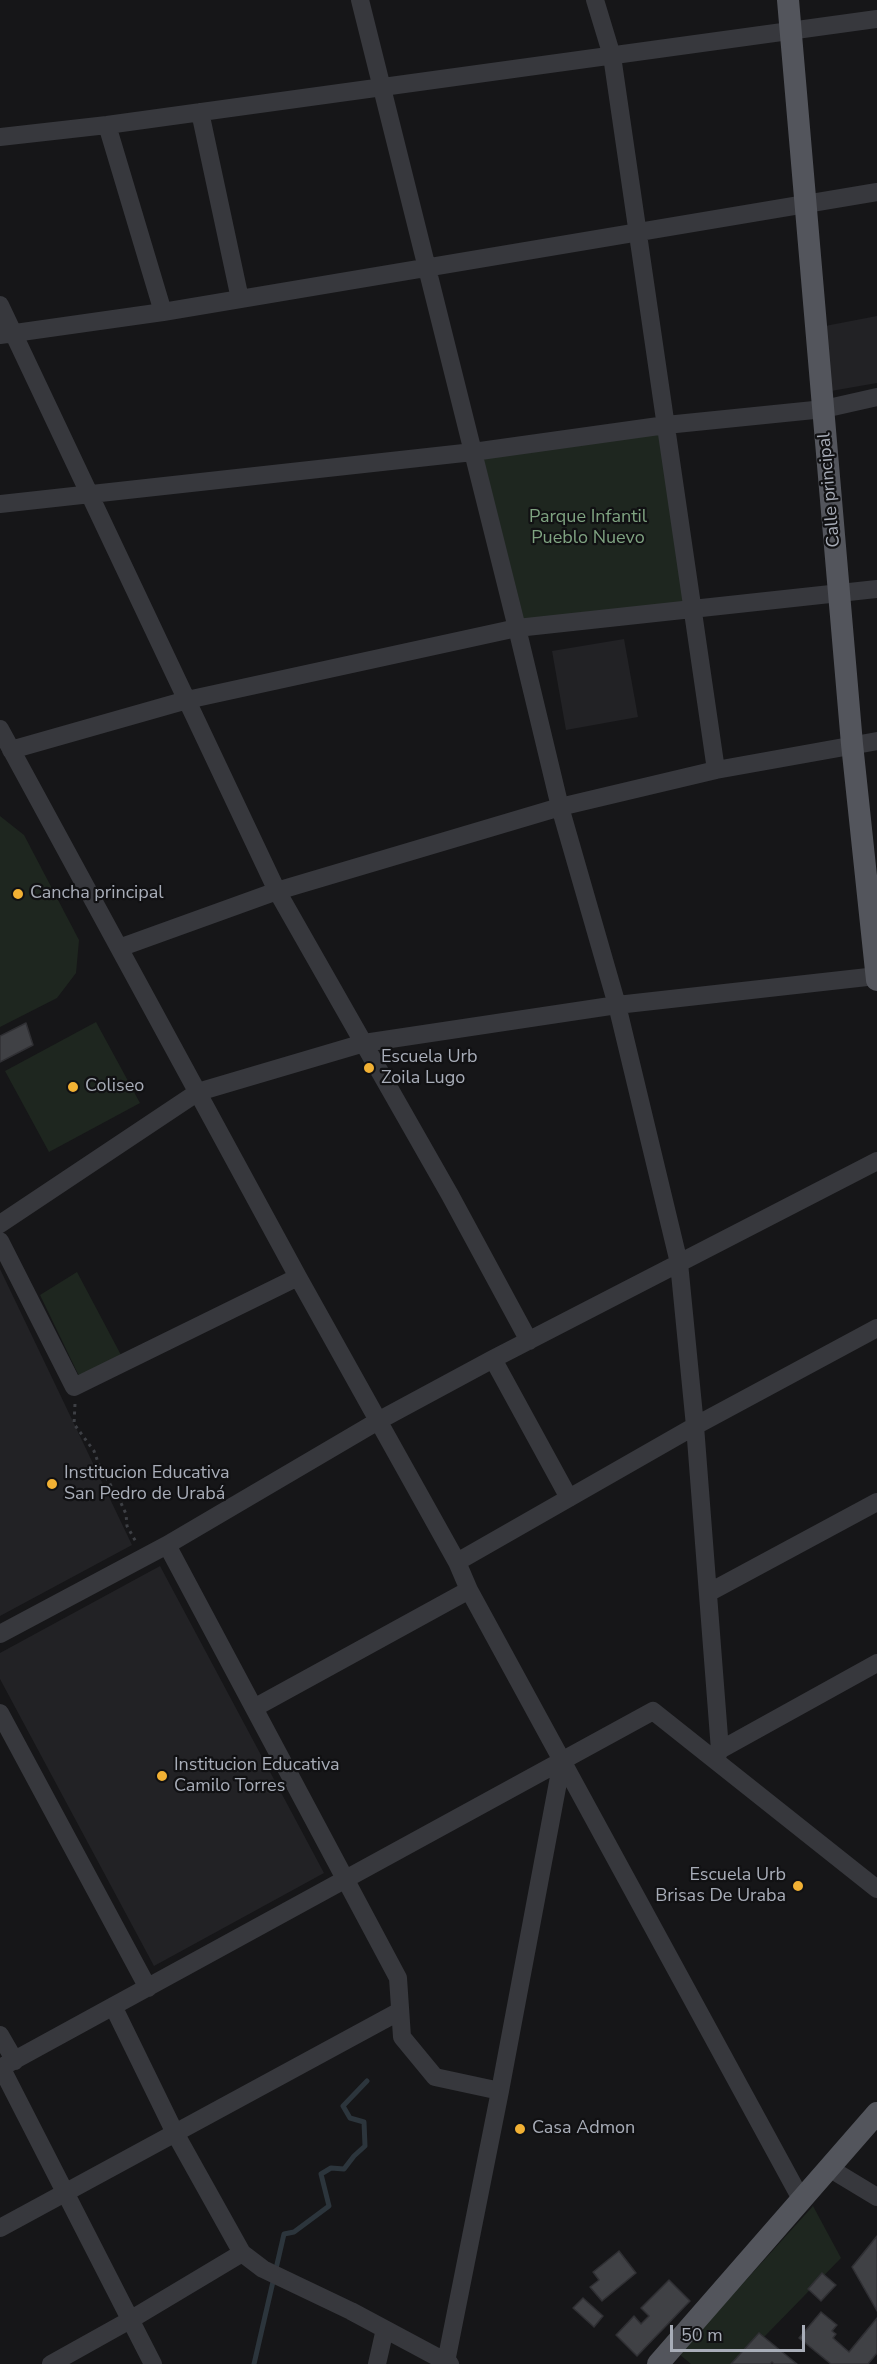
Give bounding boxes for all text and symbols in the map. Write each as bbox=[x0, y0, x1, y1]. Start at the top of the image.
street label: Calle principal bbox=[814, 432, 846, 548]
park label: Parque Infantil Pueblo Nuevo bbox=[529, 507, 647, 550]
place label: Cancha principal bbox=[30, 883, 164, 905]
marker: Cancha principal bbox=[11, 887, 25, 901]
place label: Escuela Urb Zoila Lugo bbox=[381, 1047, 478, 1090]
marker: Escuela Urb Zoila Lugo bbox=[362, 1061, 376, 1075]
place label: Coliseo bbox=[85, 1076, 144, 1098]
marker: Coliseo bbox=[66, 1080, 80, 1094]
place label: Institucion Educativa San Pedro de Urabá bbox=[64, 1463, 230, 1506]
marker: Institucion Educativa San Pedro de Urabá bbox=[45, 1477, 59, 1491]
place label: Institucion Educativa Camilo Torres bbox=[174, 1755, 340, 1798]
marker: Institucion Educativa Camilo Torres bbox=[155, 1769, 169, 1783]
place label: Escuela Urb Brisas De Uraba bbox=[655, 1865, 786, 1908]
marker: Escuela Urb Brisas De Uraba bbox=[791, 1879, 805, 1893]
place label: Casa Admon bbox=[532, 2118, 635, 2140]
marker: Casa Admon bbox=[513, 2122, 527, 2136]
scale bar bbox=[673, 2313, 808, 2351]
text: 50 m bbox=[681, 2323, 723, 2347]

